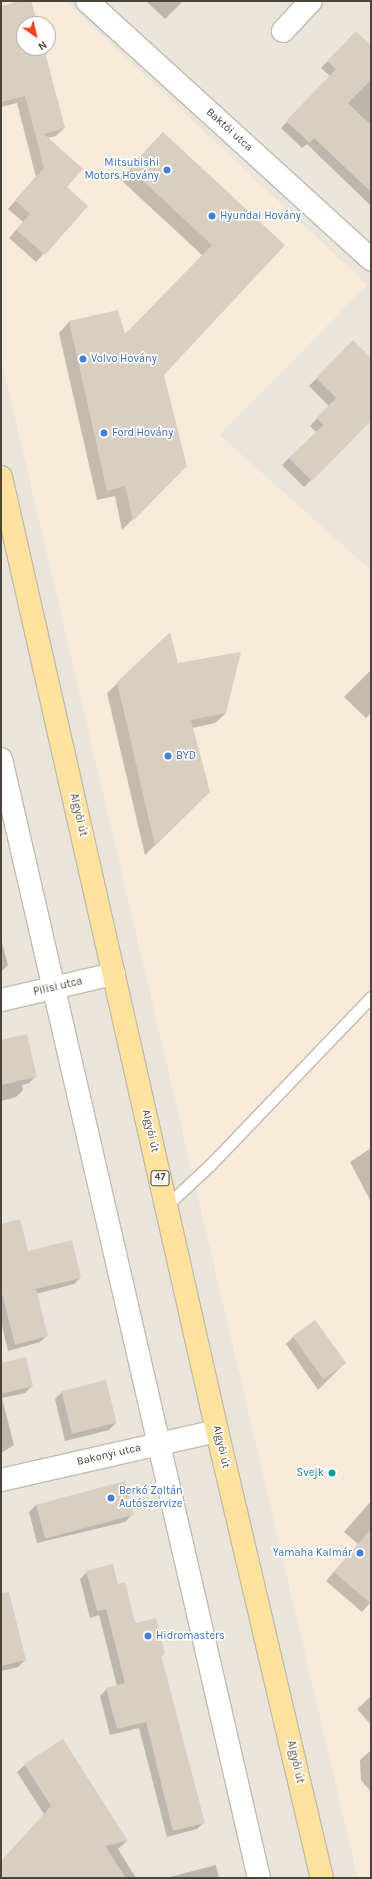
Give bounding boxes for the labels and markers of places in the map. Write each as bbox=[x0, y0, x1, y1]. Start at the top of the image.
place label: Mitsubishi Motors Hovány bbox=[84, 157, 159, 183]
marker: Mitsubishi Motors Hovány bbox=[162, 165, 172, 175]
place label: Hyundai Hovány bbox=[220, 209, 301, 223]
marker: Hyundai Hovány bbox=[207, 211, 217, 221]
place label: Volvo Hovány bbox=[91, 352, 157, 366]
marker: Volvo Hovány bbox=[78, 354, 88, 364]
place label: Ford Hovány bbox=[112, 426, 173, 440]
marker: Ford Hovány bbox=[99, 428, 109, 438]
place label: BYD bbox=[176, 749, 196, 763]
marker: BYD bbox=[163, 751, 173, 761]
place label: Svejk bbox=[297, 1466, 324, 1480]
marker: Svejk bbox=[327, 1468, 337, 1478]
place label: Berkó Zoltán Autószervize bbox=[119, 1485, 183, 1511]
marker: Berkó Zoltán Autószervize bbox=[106, 1493, 116, 1503]
place label: Yamaha Kalmár bbox=[273, 1546, 352, 1560]
marker: Yamaha Kalmár bbox=[355, 1548, 365, 1558]
place label: Hidromasters bbox=[156, 1629, 225, 1643]
marker: Hidromasters bbox=[143, 1631, 153, 1641]

